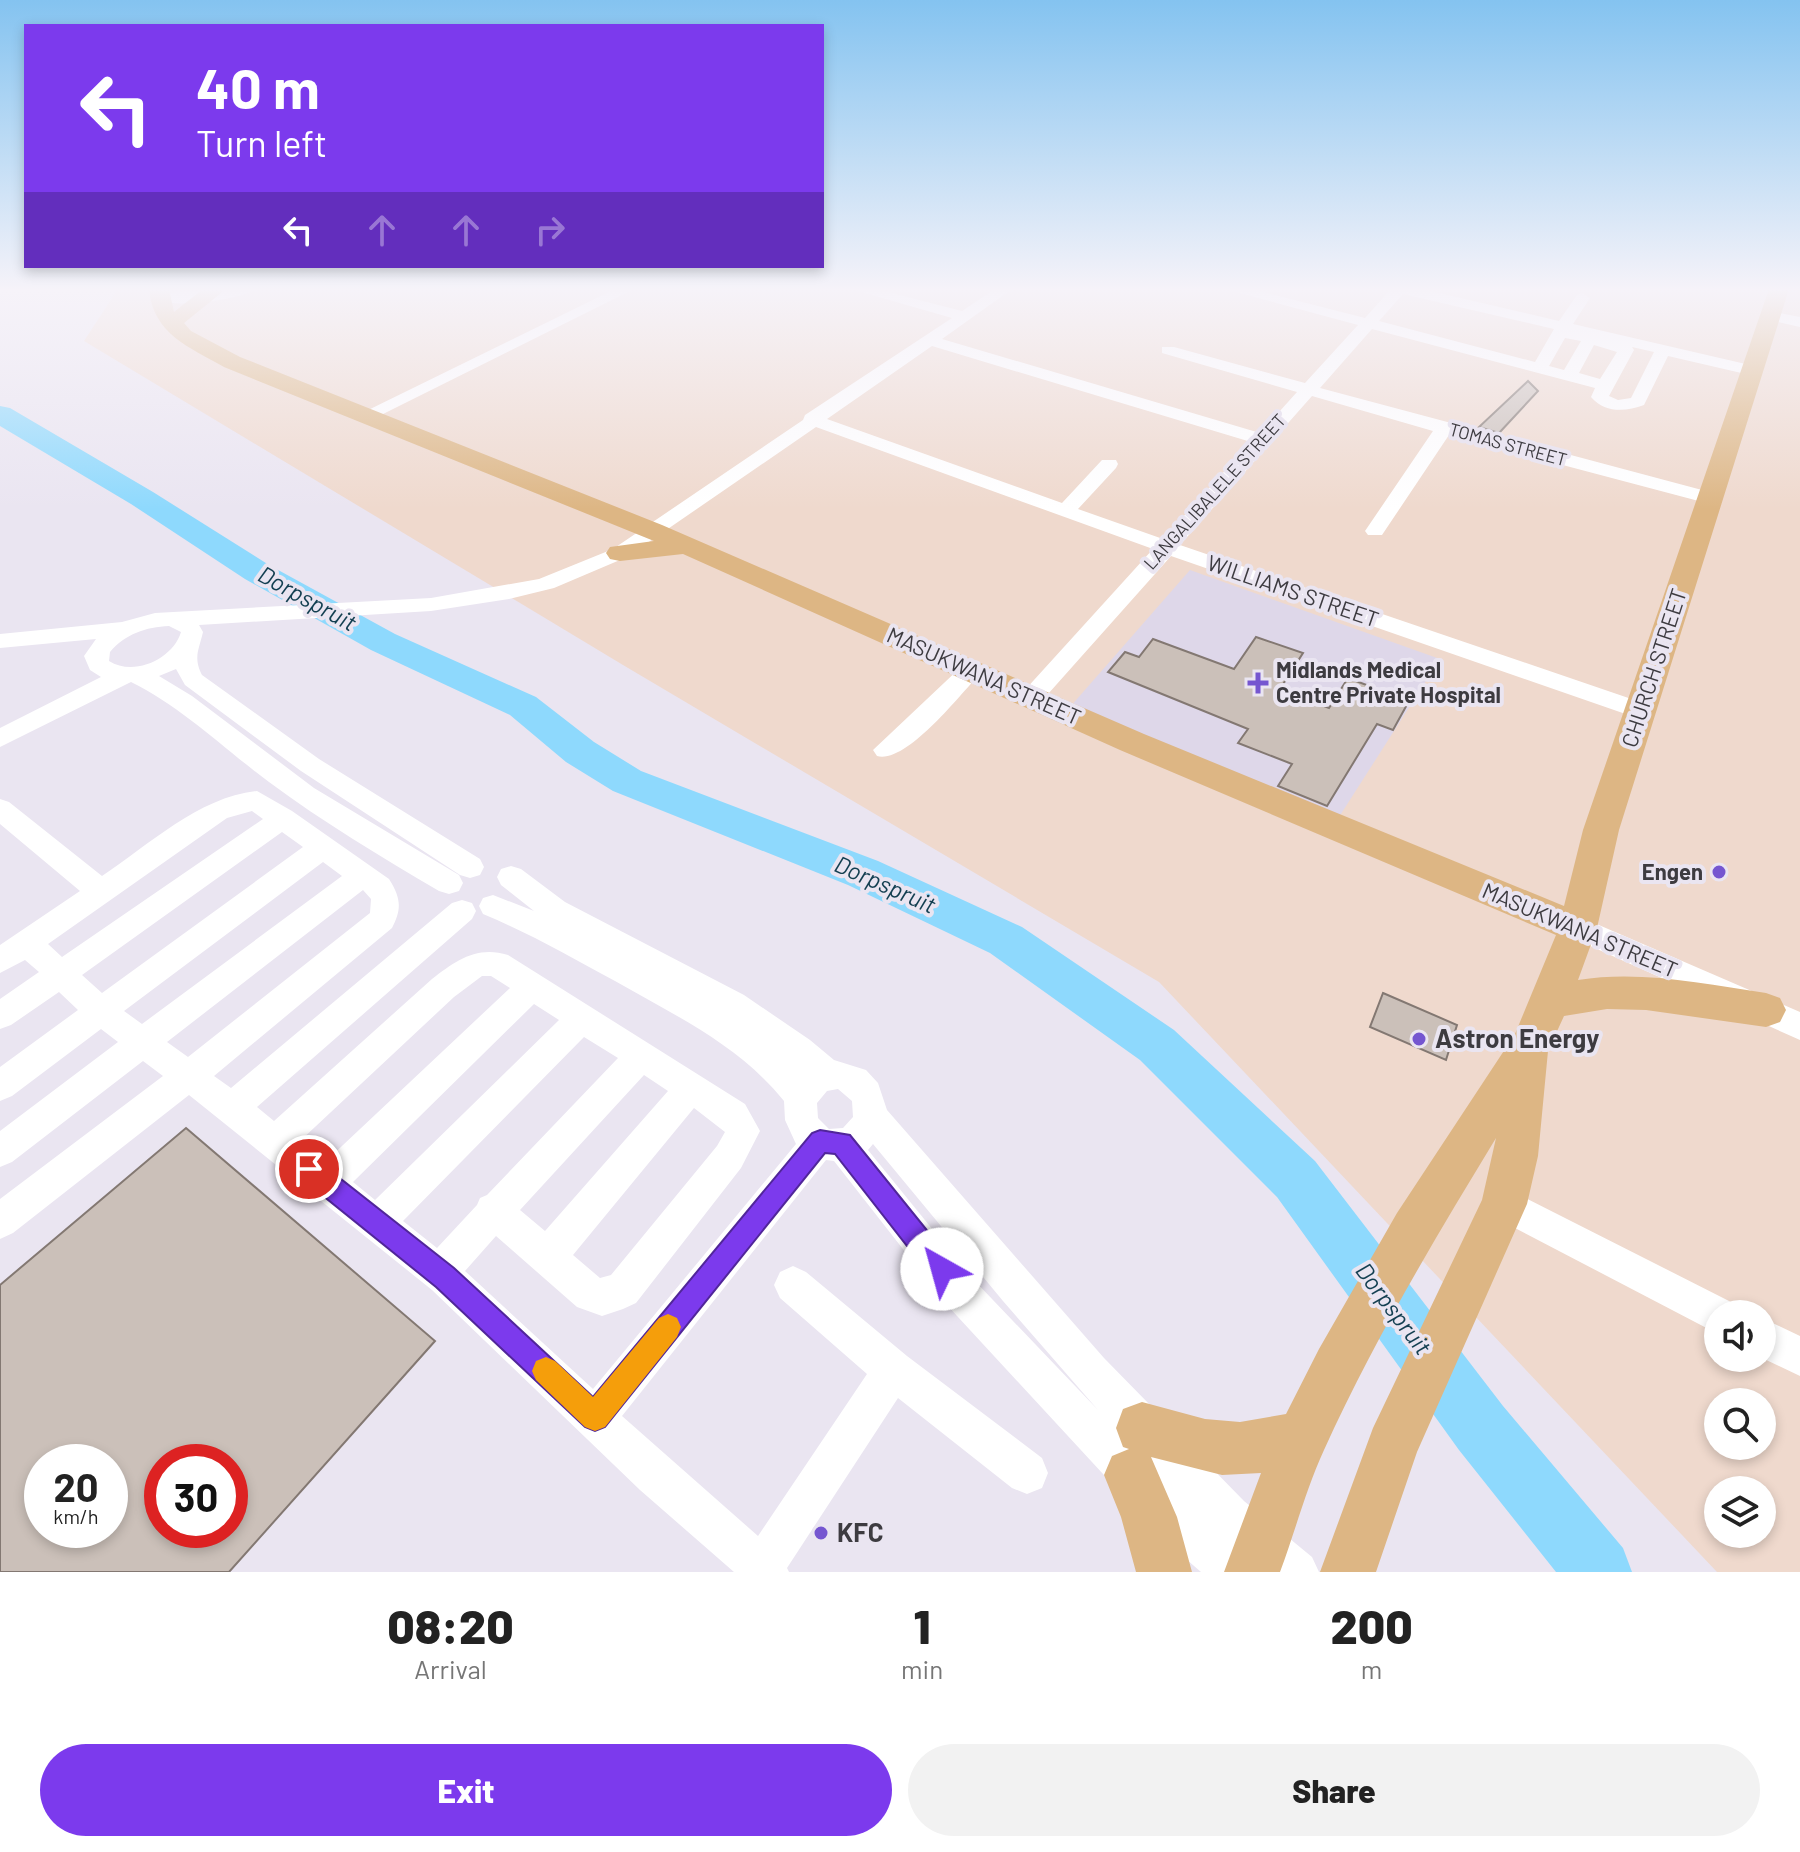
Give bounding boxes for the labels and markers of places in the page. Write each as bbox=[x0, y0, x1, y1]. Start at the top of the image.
place label: Midlands Medical Centre Private Hospital bbox=[1276, 656, 1501, 707]
marker: Midlands Medical Centre Private Hospital bbox=[1247, 672, 1269, 694]
place label: Engen bbox=[1642, 858, 1703, 884]
marker: Engen bbox=[1710, 863, 1728, 881]
place label: Astron Energy bbox=[1435, 1022, 1599, 1053]
marker: Astron Energy bbox=[1410, 1030, 1428, 1048]
pin bbox=[275, 1135, 343, 1203]
place label: KFC bbox=[837, 1516, 884, 1547]
marker: KFC bbox=[812, 1524, 830, 1542]

